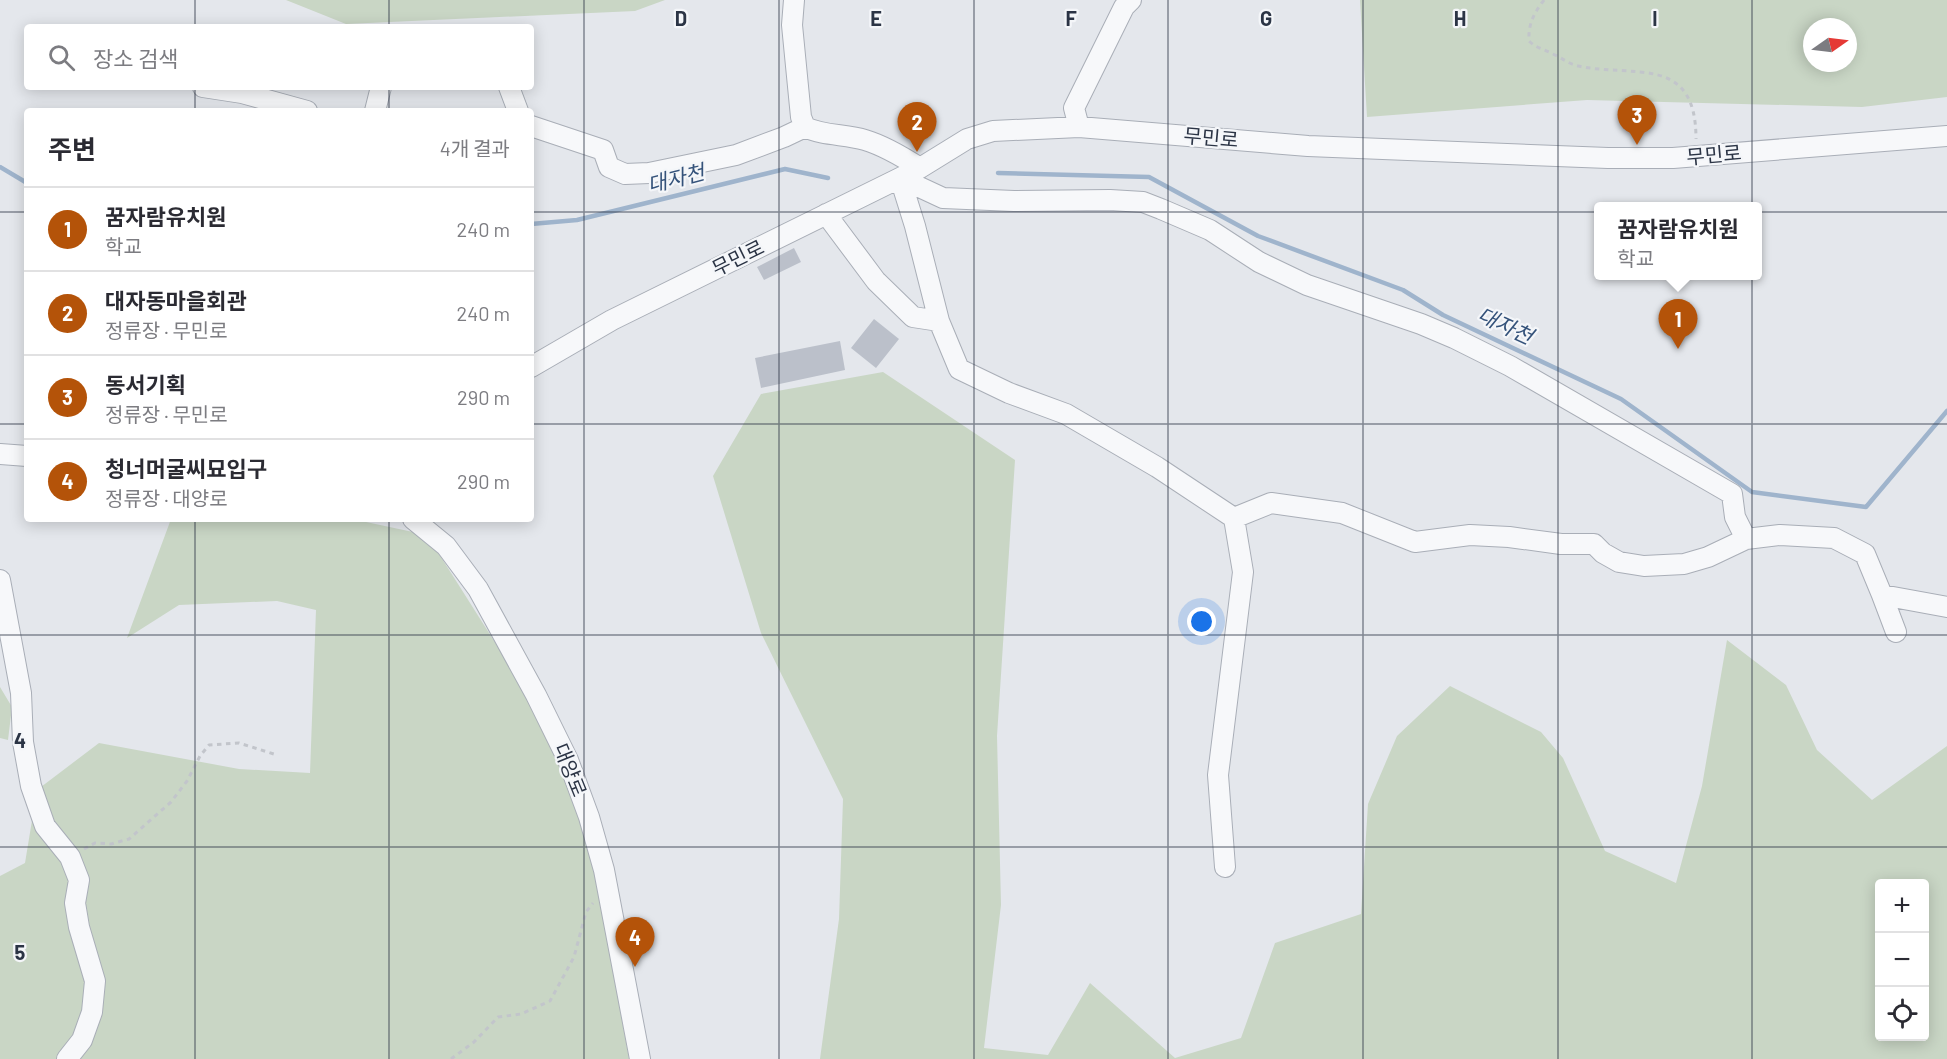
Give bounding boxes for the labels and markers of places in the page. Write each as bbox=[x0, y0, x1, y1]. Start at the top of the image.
pin: 3 bbox=[1618, 96, 1656, 145]
pin: 2 bbox=[898, 102, 936, 152]
pin: 1 bbox=[1658, 300, 1698, 349]
pin: 4 bbox=[616, 918, 654, 967]

